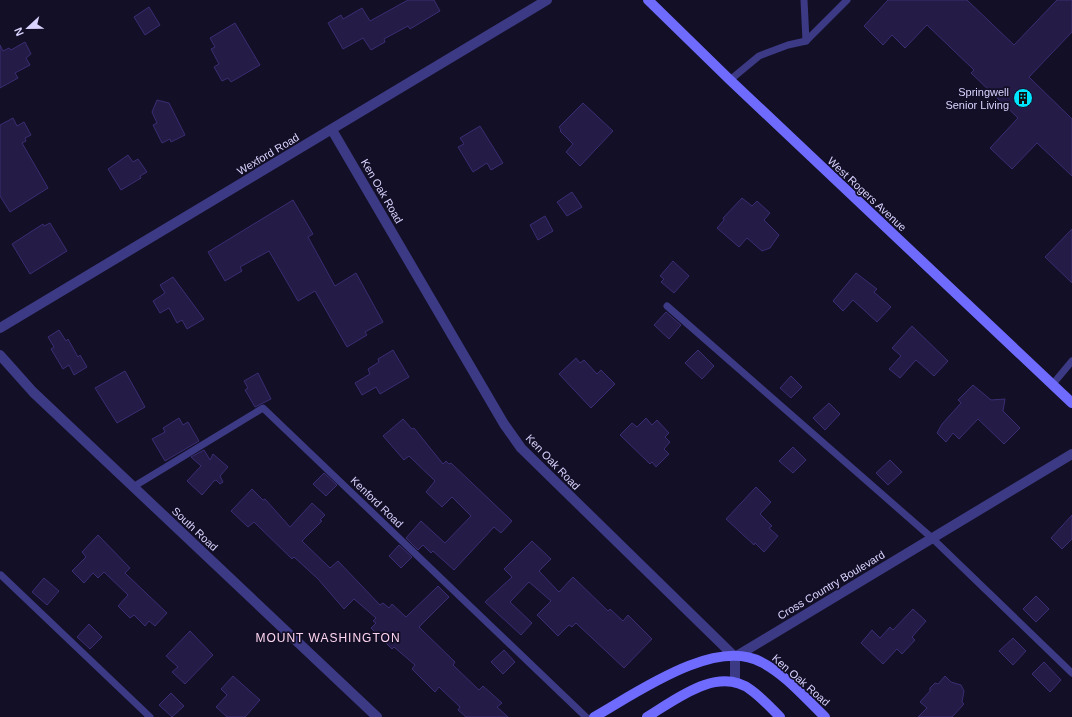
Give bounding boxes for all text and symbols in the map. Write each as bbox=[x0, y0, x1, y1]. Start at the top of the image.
north arrow bbox=[8, 8, 48, 48]
text: N bbox=[12, 26, 26, 38]
place label: Springwell Senior Living bbox=[945, 86, 1009, 111]
building icon: Springwell Senior Living bbox=[1012, 87, 1034, 109]
street label: Wexford Road bbox=[235, 131, 301, 177]
street label: West Rogers Avenue bbox=[825, 155, 909, 233]
street label: Ken Oak Road bbox=[359, 157, 405, 225]
street label: Ken Oak Road bbox=[524, 432, 582, 492]
street label: Kenford Road bbox=[348, 474, 406, 530]
street label: South Road bbox=[170, 505, 220, 553]
street label: Cross Country Boulevard bbox=[775, 548, 887, 622]
district label: MOUNT WASHINGTON bbox=[255, 631, 401, 645]
street label: Ken Oak Road bbox=[770, 652, 832, 708]

